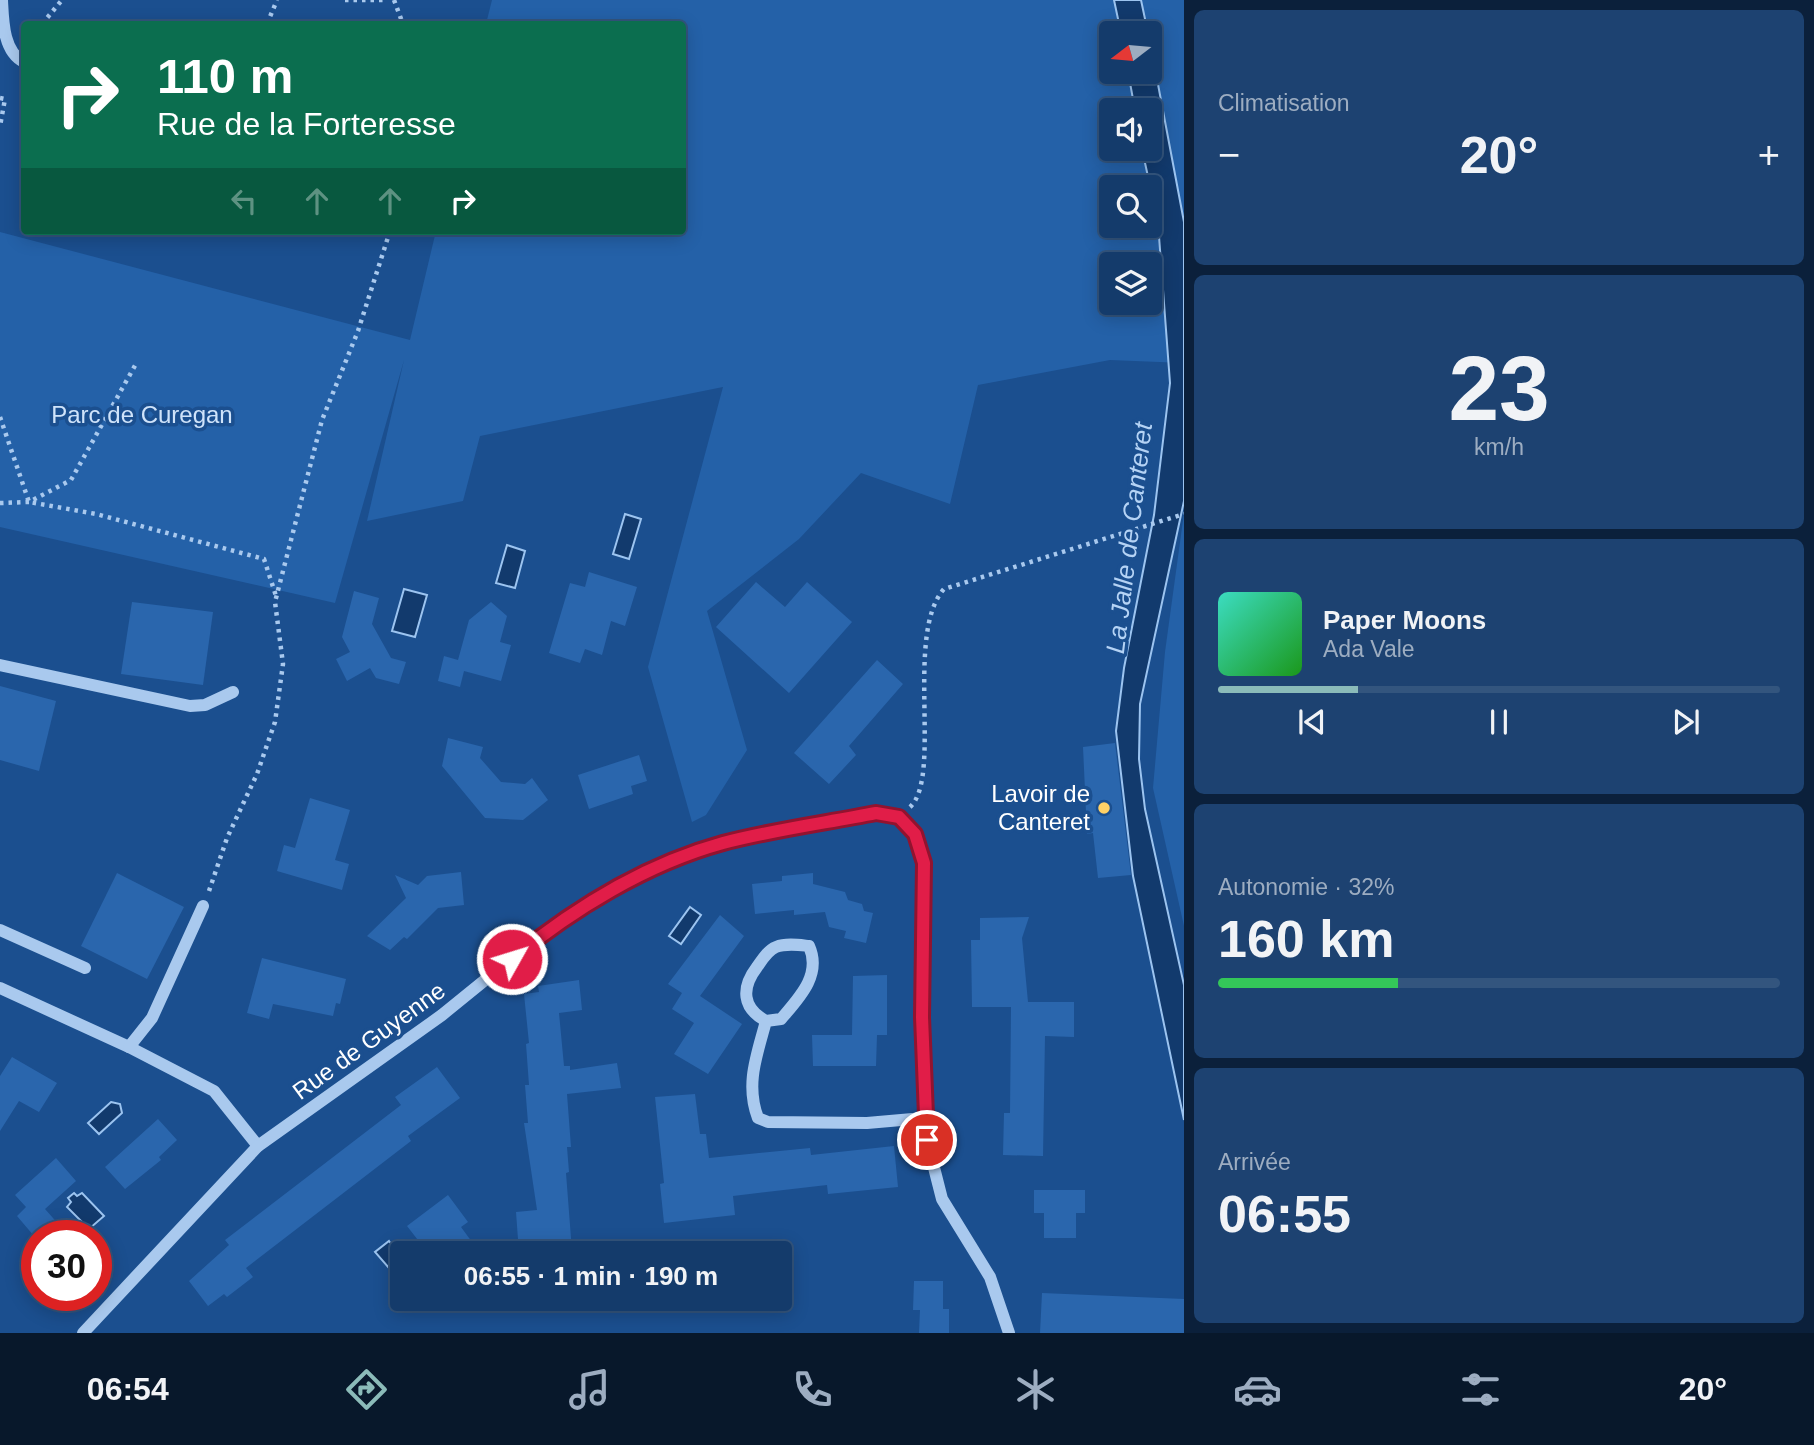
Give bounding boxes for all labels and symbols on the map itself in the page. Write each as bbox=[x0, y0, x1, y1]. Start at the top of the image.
north arrow bbox=[1099, 21, 1162, 84]
park label: Parc de Curegan bbox=[51, 401, 233, 428]
water label: La Jalle de Canteret bbox=[1100, 419, 1158, 655]
place label: Lavoir de Canteret bbox=[991, 780, 1090, 835]
marker: Lavoir de Canteret bbox=[1096, 800, 1112, 816]
position arrow bbox=[475, 922, 549, 996]
street label: Rue de Guyenne bbox=[287, 976, 450, 1105]
pin bbox=[897, 1110, 957, 1170]
speed limit sign: 30 bbox=[21, 1220, 112, 1311]

